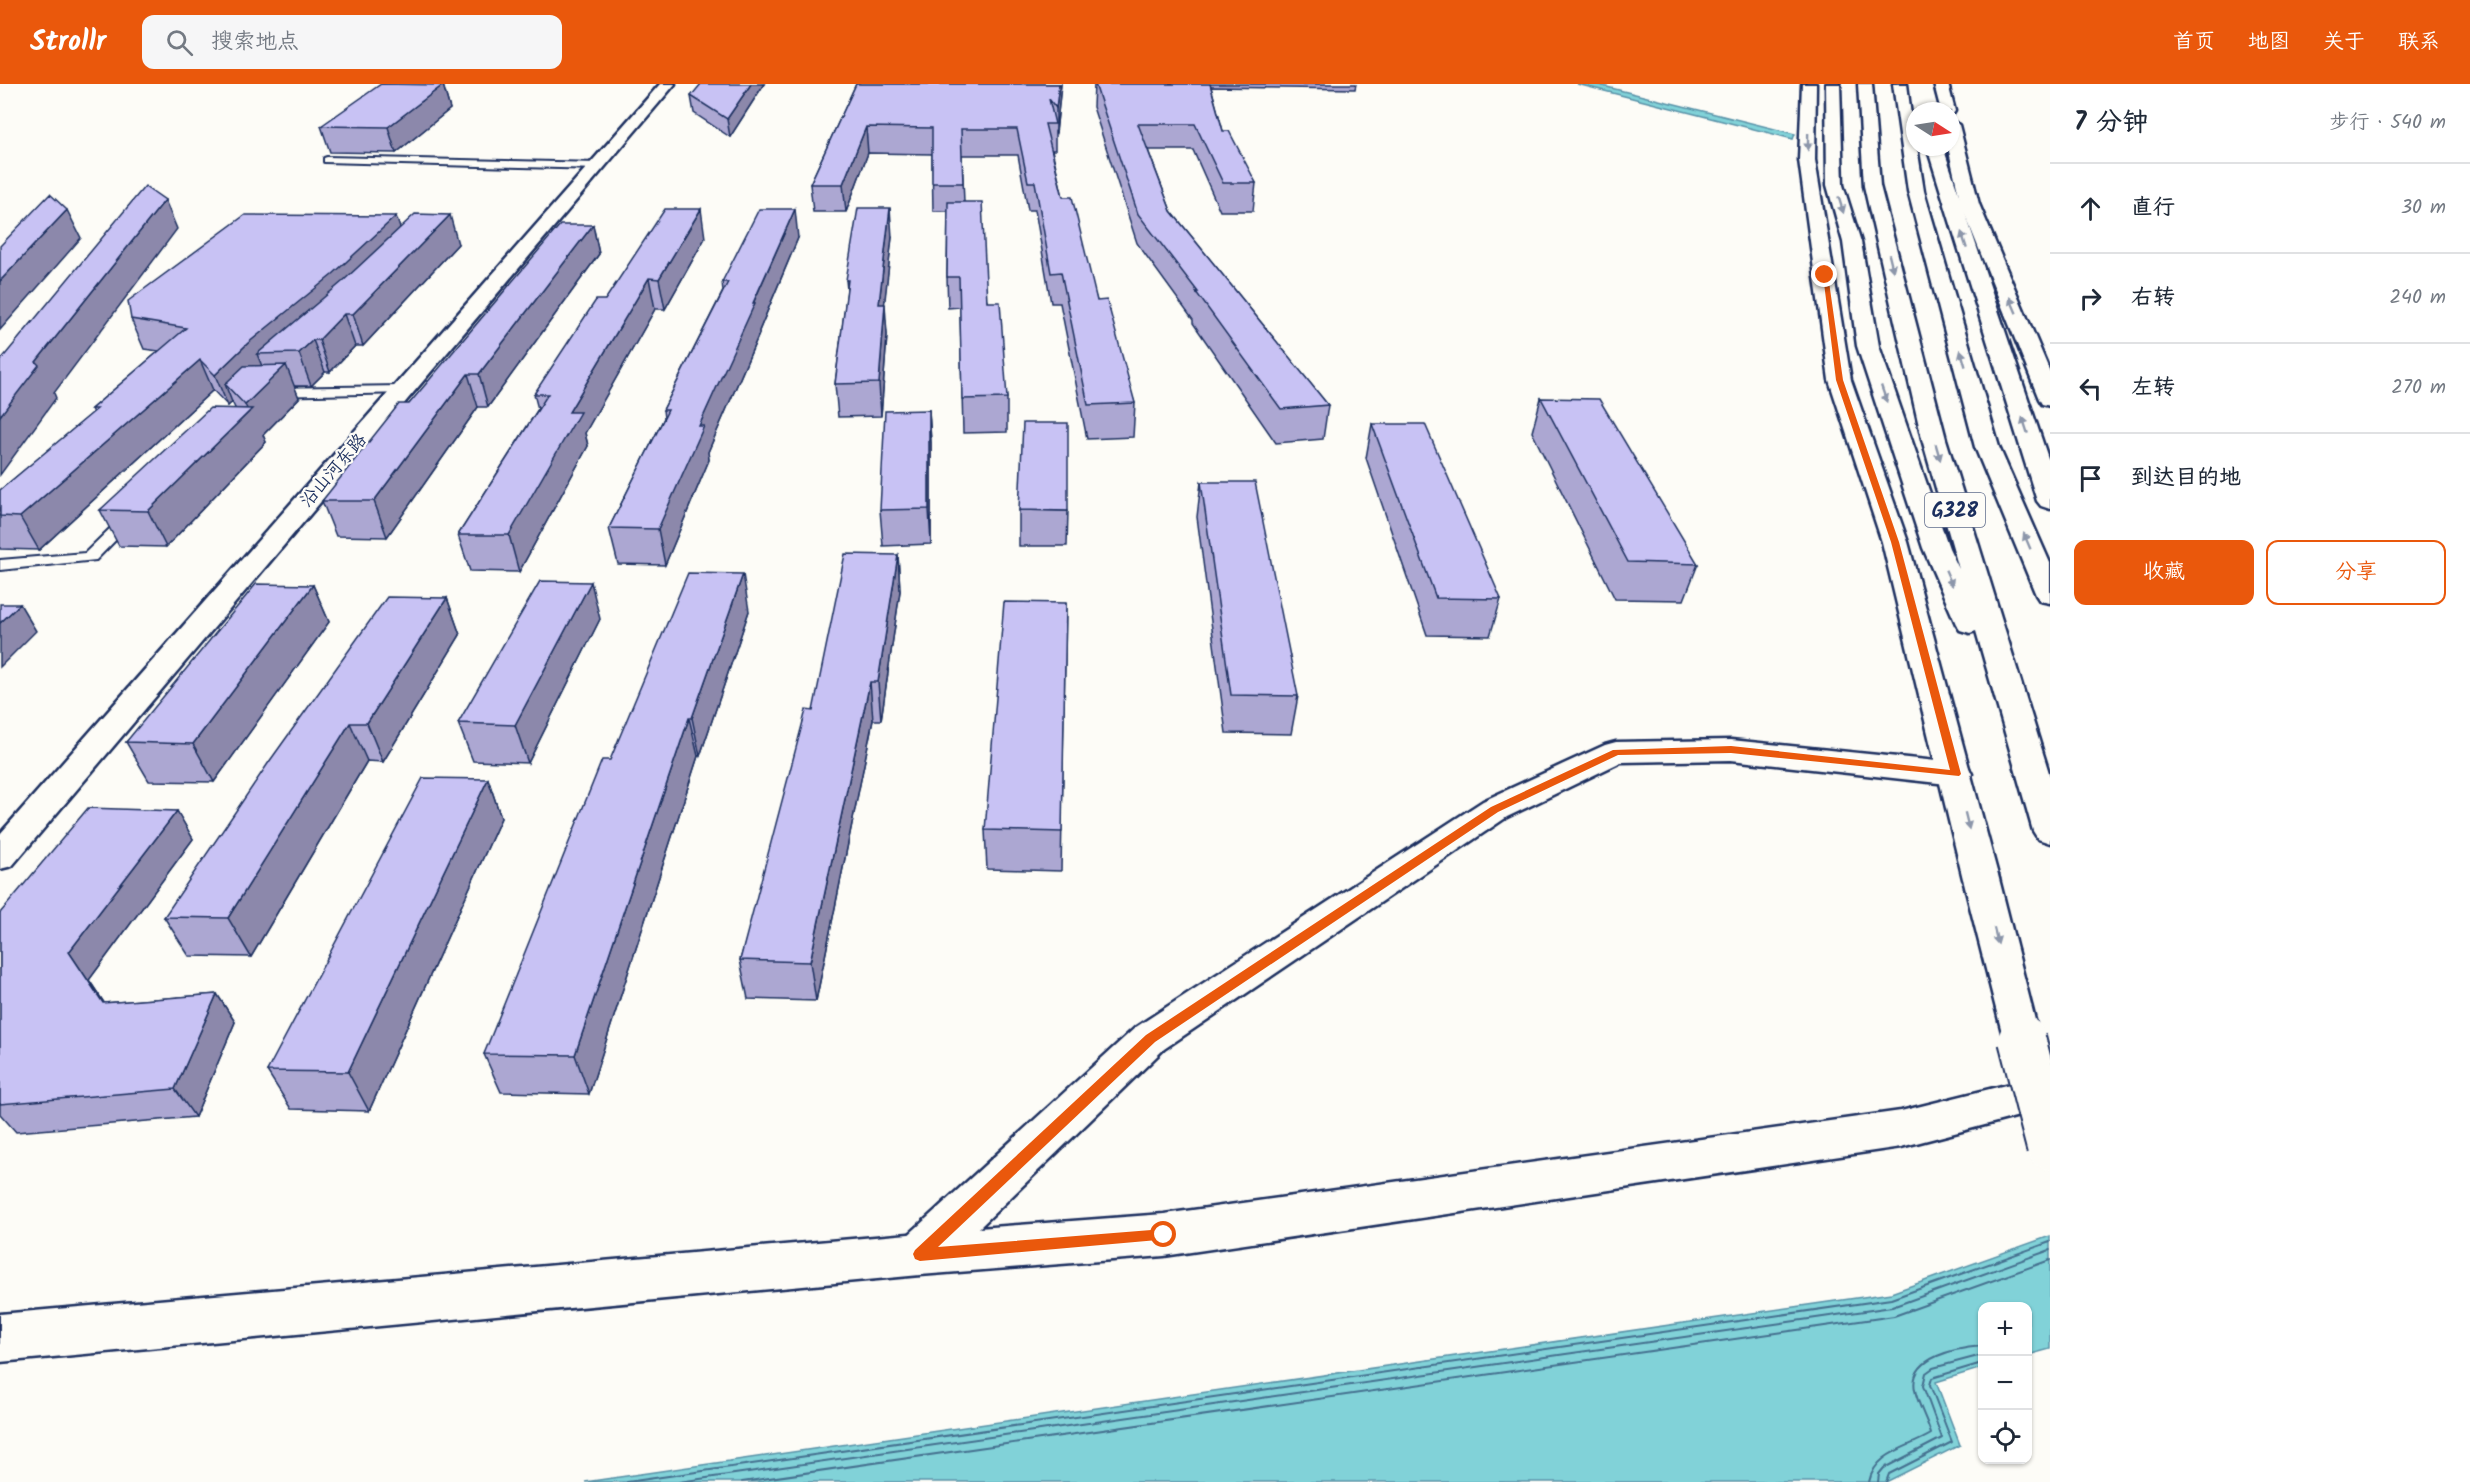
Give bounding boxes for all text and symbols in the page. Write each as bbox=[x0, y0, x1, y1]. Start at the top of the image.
search box bbox=[142, 15, 562, 69]
text: Strollr bbox=[30, 20, 106, 65]
text: 搜索地点 bbox=[211, 25, 299, 60]
icon: search bbox=[163, 26, 196, 59]
text: 首页 bbox=[2173, 26, 2215, 59]
text: 地图 bbox=[2248, 26, 2290, 59]
text: 关于 bbox=[2323, 26, 2365, 59]
text: 联系 bbox=[2398, 26, 2440, 59]
north arrow bbox=[1906, 102, 1960, 156]
text: 7 分钟 bbox=[2074, 102, 2148, 144]
text: 步行 · 540 m bbox=[2330, 107, 2446, 139]
one-way arrow bbox=[1803, 133, 1813, 152]
text: 直行 bbox=[2131, 191, 2175, 226]
icon: ahead bbox=[2074, 192, 2107, 225]
text: 30 m bbox=[2401, 192, 2446, 224]
one-way arrow bbox=[1837, 196, 1846, 214]
one-way arrow bbox=[1959, 231, 1968, 249]
one-way arrow bbox=[1886, 254, 1896, 272]
route end bbox=[1811, 261, 1837, 287]
text: 右转 bbox=[2131, 281, 2175, 316]
icon: right bbox=[2074, 282, 2107, 315]
text: 240 m bbox=[2389, 282, 2446, 314]
one-way arrow bbox=[2008, 296, 2018, 314]
one-way arrow bbox=[1957, 349, 1967, 367]
text: 左转 bbox=[2131, 371, 2175, 406]
icon: left bbox=[2074, 372, 2107, 405]
text: 270 m bbox=[2391, 372, 2446, 404]
one-way arrow bbox=[1880, 385, 1890, 403]
one-way arrow bbox=[2020, 416, 2029, 434]
street label: 沿山河东路 bbox=[294, 428, 375, 514]
one-way arrow bbox=[1934, 443, 1943, 461]
text: 到达目的地 bbox=[2131, 461, 2241, 496]
icon: arrive bbox=[2074, 462, 2107, 495]
road number: G328 bbox=[1925, 493, 1985, 527]
one-way arrow bbox=[2022, 532, 2032, 550]
button: 收藏 bbox=[2074, 540, 2254, 605]
button: 分享 bbox=[2266, 540, 2446, 605]
one-way arrow bbox=[1945, 569, 1954, 586]
one-way arrow bbox=[1963, 811, 1973, 830]
one-way arrow bbox=[1991, 927, 2001, 945]
route start bbox=[1150, 1221, 1176, 1247]
map controls bbox=[1978, 1302, 2032, 1464]
button: + bbox=[1978, 1302, 2032, 1356]
button: − bbox=[1978, 1356, 2032, 1410]
button: locate bbox=[1978, 1410, 2032, 1464]

